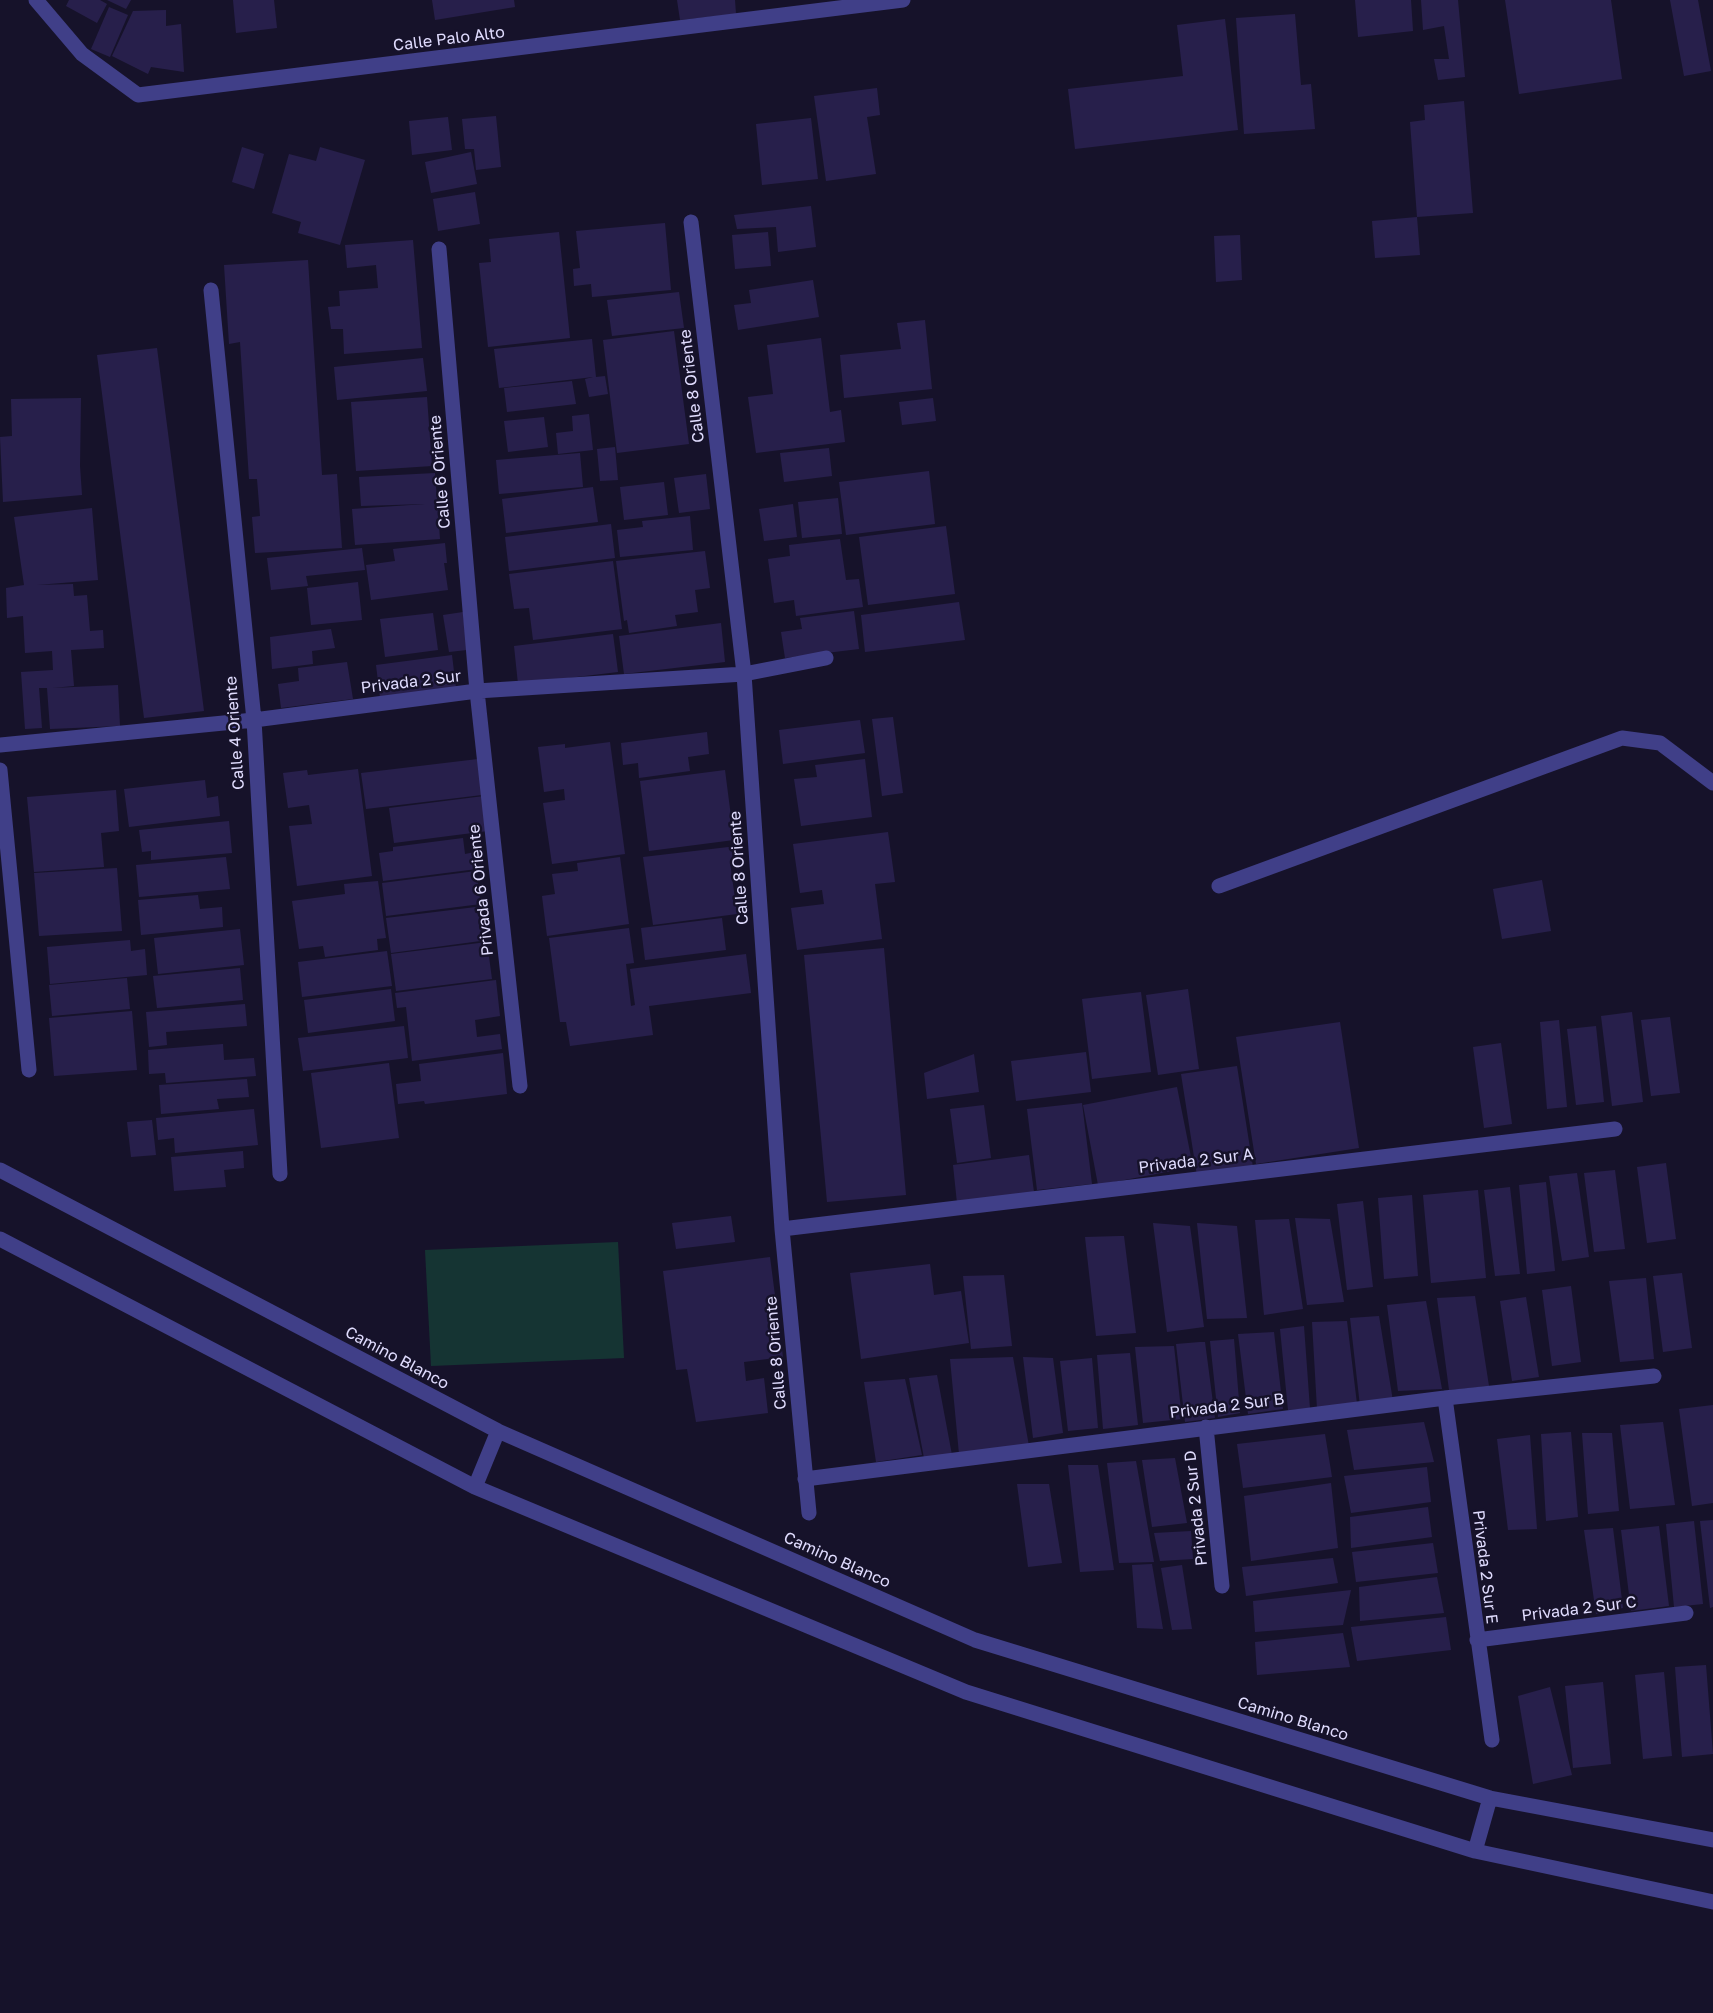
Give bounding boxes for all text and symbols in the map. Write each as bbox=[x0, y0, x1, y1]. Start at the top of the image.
street label: Calle Palo Alto bbox=[392, 23, 506, 55]
street label: Calle 8 Oriente bbox=[676, 328, 708, 444]
street label: Calle 6 Oriente bbox=[425, 414, 455, 530]
street label: Privada 2 Sur bbox=[360, 666, 462, 698]
street label: Calle 4 Oriente bbox=[221, 675, 249, 791]
street label: Calle 8 Oriente bbox=[725, 810, 753, 926]
street label: Privada 6 Oriente bbox=[465, 823, 497, 957]
street label: Privada 2 Sur A bbox=[1137, 1144, 1255, 1178]
street label: Calle 8 Oriente bbox=[761, 1295, 791, 1411]
street label: Camino Blanco bbox=[342, 1323, 452, 1393]
street label: Privada 2 Sur B bbox=[1168, 1389, 1286, 1423]
street label: Privada 2 Sur D bbox=[1180, 1449, 1212, 1567]
street label: Privada 2 Sur E bbox=[1468, 1509, 1502, 1625]
street label: Camino Blanco bbox=[781, 1528, 893, 1592]
street label: Privada 2 Sur C bbox=[1520, 1592, 1638, 1626]
street label: Camino Blanco bbox=[1235, 1693, 1351, 1745]

